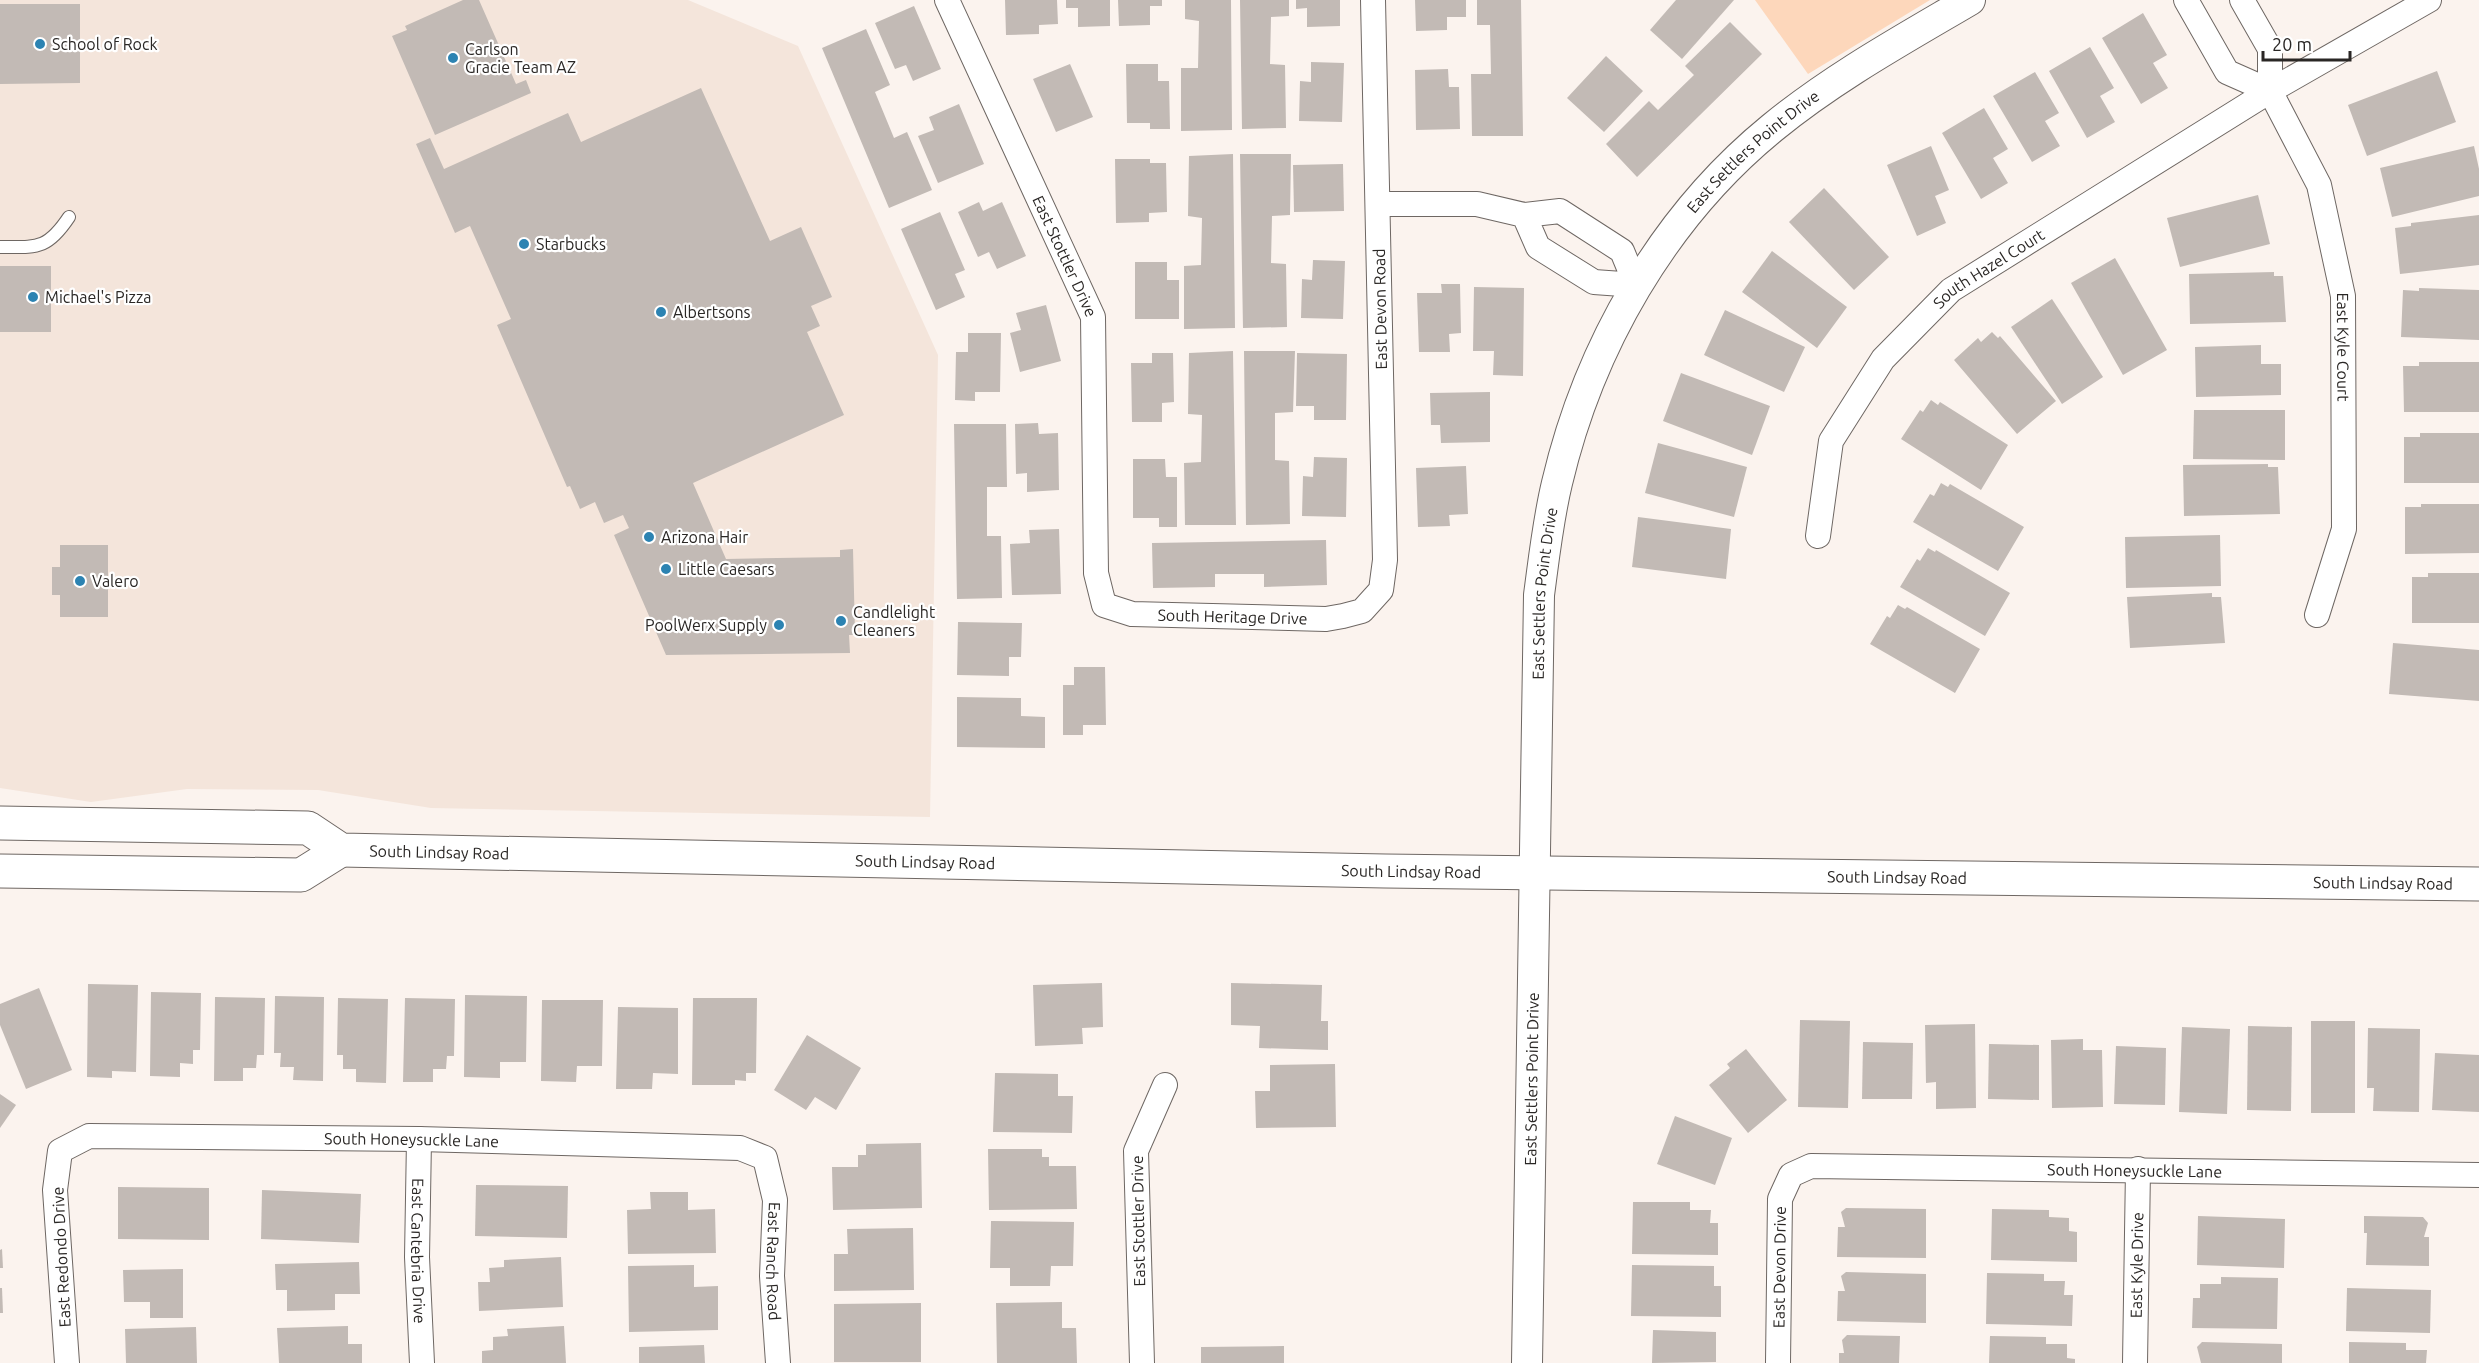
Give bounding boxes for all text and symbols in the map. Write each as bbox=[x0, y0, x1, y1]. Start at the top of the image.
scale bar bbox=[2263, 24, 2350, 62]
text: 20 m bbox=[2272, 34, 2312, 54]
place label: School of Rock bbox=[52, 35, 157, 53]
marker: School of Rock bbox=[33, 37, 47, 51]
place label: Carlson Gracie Team AZ bbox=[465, 40, 576, 76]
marker: Carlson Gracie Team AZ bbox=[446, 51, 460, 65]
street label: East Settlers Point Drive bbox=[1683, 86, 1822, 216]
street label: East Stottler Drive bbox=[1029, 193, 1101, 320]
street label: South Hazel Court bbox=[1929, 225, 2048, 312]
place label: Starbucks bbox=[536, 235, 606, 253]
marker: Starbucks bbox=[517, 237, 531, 251]
street label: East Devon Road bbox=[1370, 248, 1390, 370]
place label: Michael's Pizza bbox=[45, 288, 151, 306]
marker: Michael's Pizza bbox=[26, 290, 40, 304]
street label: East Kyle Court bbox=[2334, 292, 2352, 402]
place label: Albertsons bbox=[673, 303, 751, 321]
marker: Albertsons bbox=[654, 305, 668, 319]
street label: East Settlers Point Drive bbox=[1529, 506, 1561, 680]
place label: Arizona Hair bbox=[661, 528, 748, 546]
marker: Arizona Hair bbox=[642, 530, 656, 544]
place label: Little Caesars bbox=[678, 560, 774, 578]
marker: Little Caesars bbox=[659, 562, 673, 576]
place label: Valero bbox=[92, 572, 139, 590]
marker: Valero bbox=[73, 574, 87, 588]
place label: Candlelight Cleaners bbox=[853, 603, 936, 639]
street label: South Heritage Drive bbox=[1157, 606, 1308, 628]
marker: Candlelight Cleaners bbox=[834, 614, 848, 628]
place label: PoolWerx Supply bbox=[645, 616, 767, 634]
marker: PoolWerx Supply bbox=[772, 618, 786, 632]
street label: South Lindsay Road bbox=[369, 842, 509, 862]
street label: South Lindsay Road bbox=[855, 851, 995, 872]
street label: South Lindsay Road bbox=[1341, 861, 1481, 881]
street label: South Lindsay Road bbox=[1827, 867, 1967, 887]
street label: South Lindsay Road bbox=[2313, 873, 2453, 893]
street label: East Settlers Point Drive bbox=[1521, 992, 1542, 1166]
street label: South Honeysuckle Lane bbox=[324, 1129, 499, 1150]
street label: East Stottler Drive bbox=[1128, 1155, 1148, 1287]
street label: South Honeysuckle Lane bbox=[2047, 1160, 2222, 1181]
street label: East Cantebria Drive bbox=[408, 1178, 429, 1324]
street label: East Redondo Drive bbox=[48, 1186, 74, 1328]
street label: East Ranch Road bbox=[763, 1202, 784, 1321]
street label: East Devon Drive bbox=[1769, 1206, 1789, 1328]
street label: East Kyle Drive bbox=[2127, 1212, 2146, 1318]

